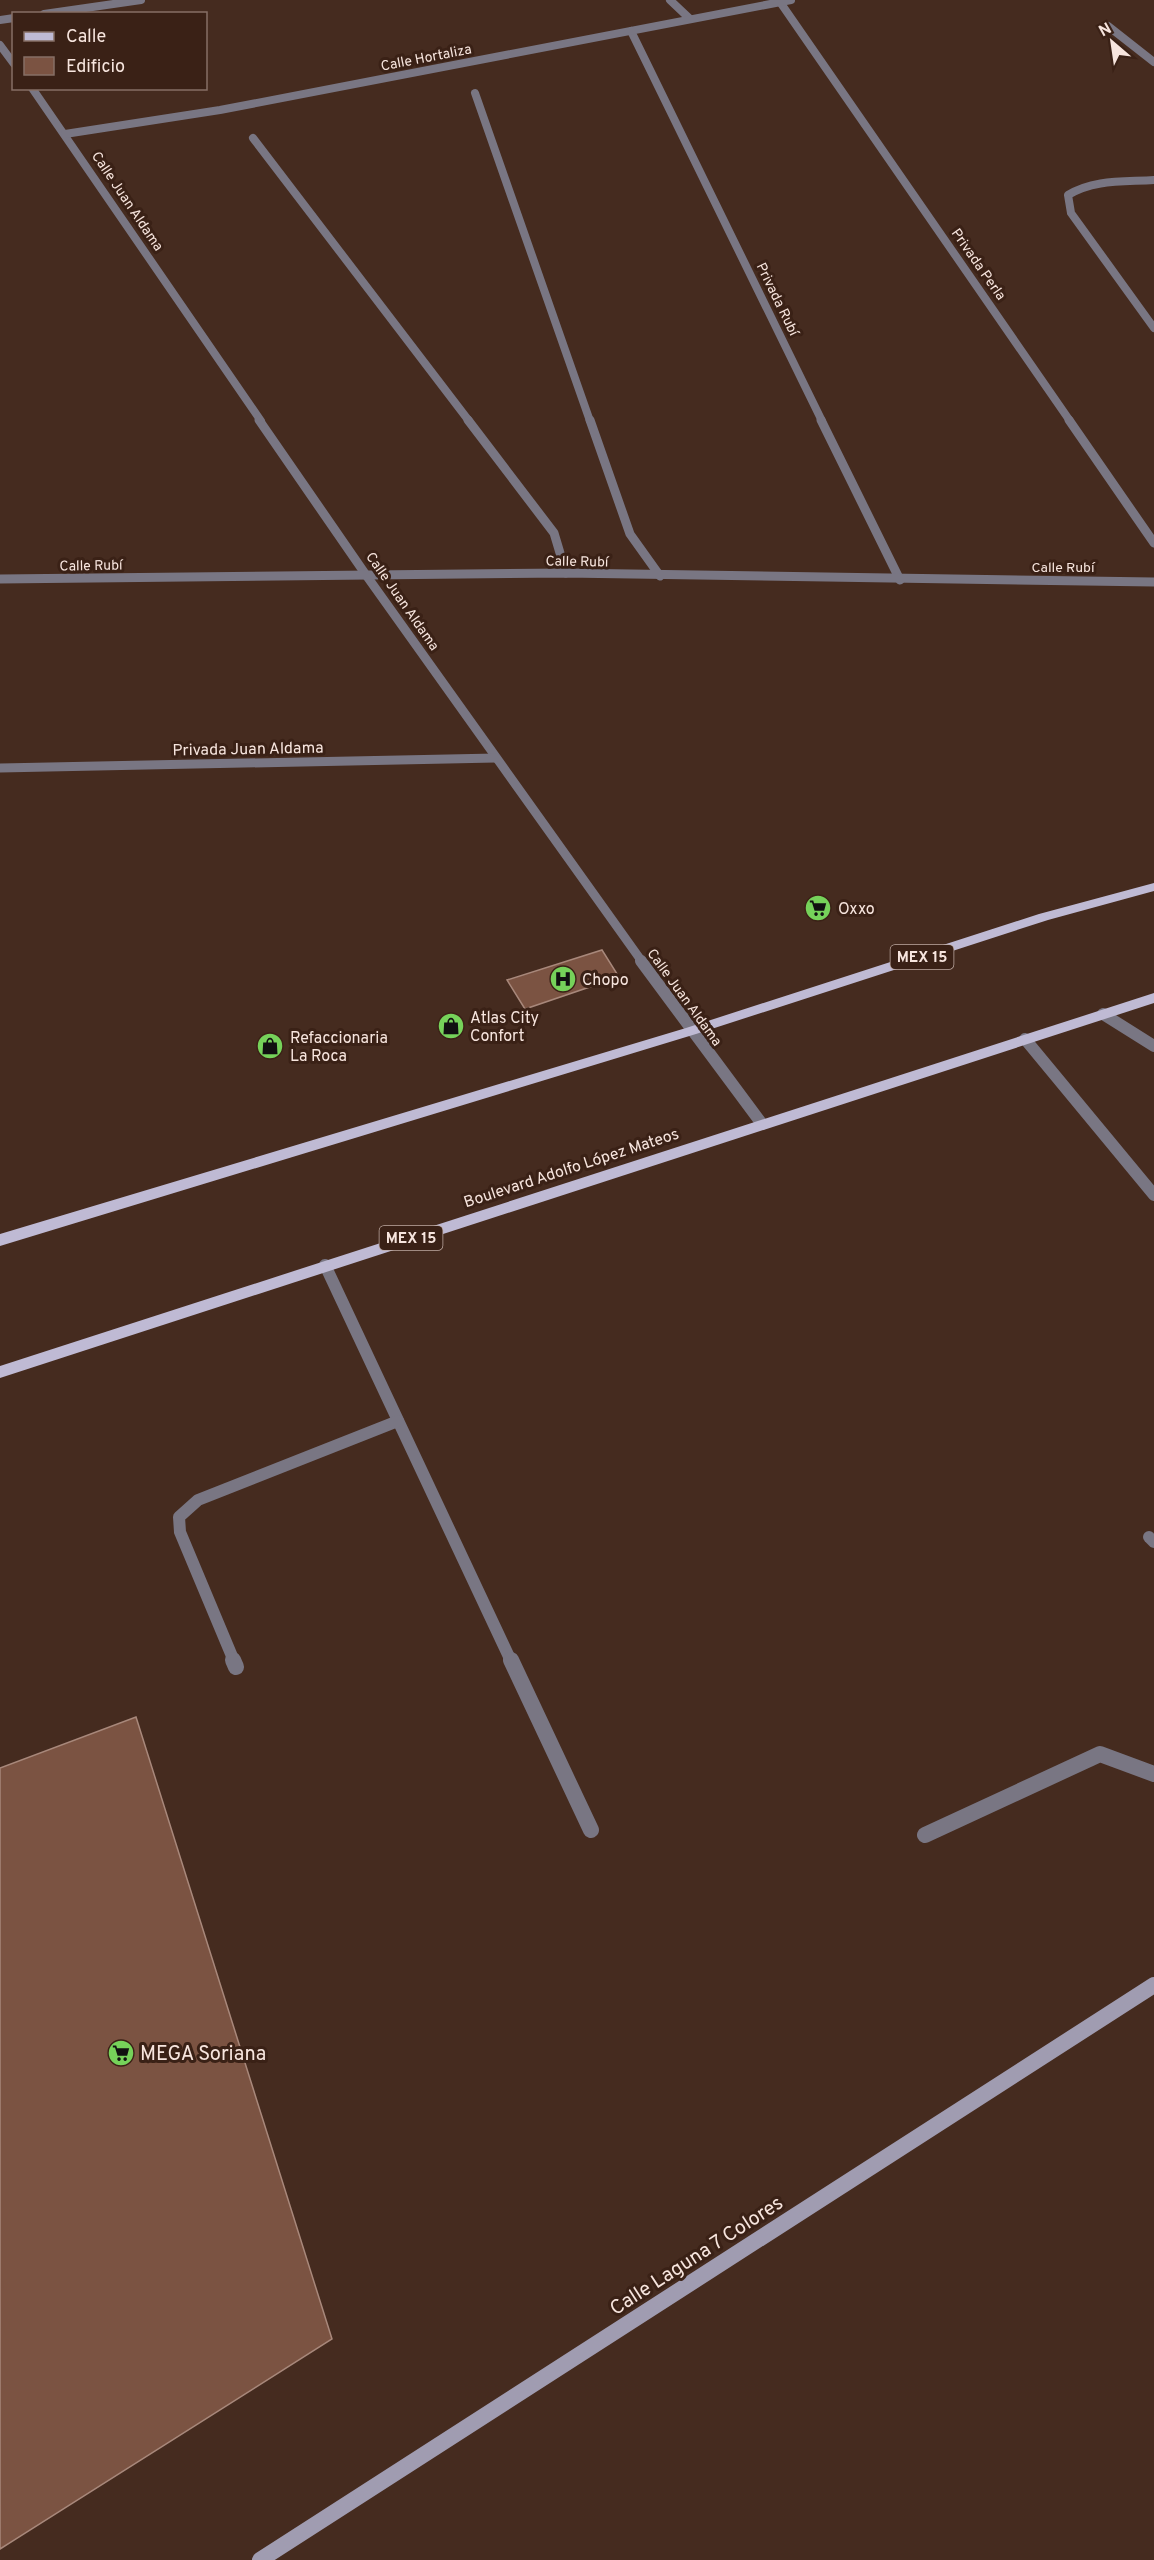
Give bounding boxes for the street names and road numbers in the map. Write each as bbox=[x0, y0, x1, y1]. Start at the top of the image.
street label: Calle Hortaliza bbox=[380, 41, 473, 76]
street label: Calle Juan Aldama bbox=[87, 149, 166, 255]
street label: Privada Perla bbox=[947, 226, 1009, 304]
street label: Privada Rubí bbox=[752, 260, 802, 340]
street label: Calle Juan Aldama bbox=[361, 549, 442, 654]
street label: Calle Rubí bbox=[545, 553, 610, 572]
street label: Calle Rubí bbox=[59, 557, 124, 576]
street label: Calle Rubí bbox=[1032, 560, 1096, 577]
street label: Privada Juan Aldama bbox=[172, 739, 324, 761]
road number: MEX 15 bbox=[890, 945, 954, 969]
street label: Calle Juan Aldama bbox=[643, 946, 725, 1050]
street label: Boulevard Adolfo López Mateos bbox=[462, 1125, 682, 1213]
road number: MEX 15 bbox=[380, 1226, 442, 1250]
street label: Calle Laguna 7 Colores bbox=[605, 2191, 789, 2323]

